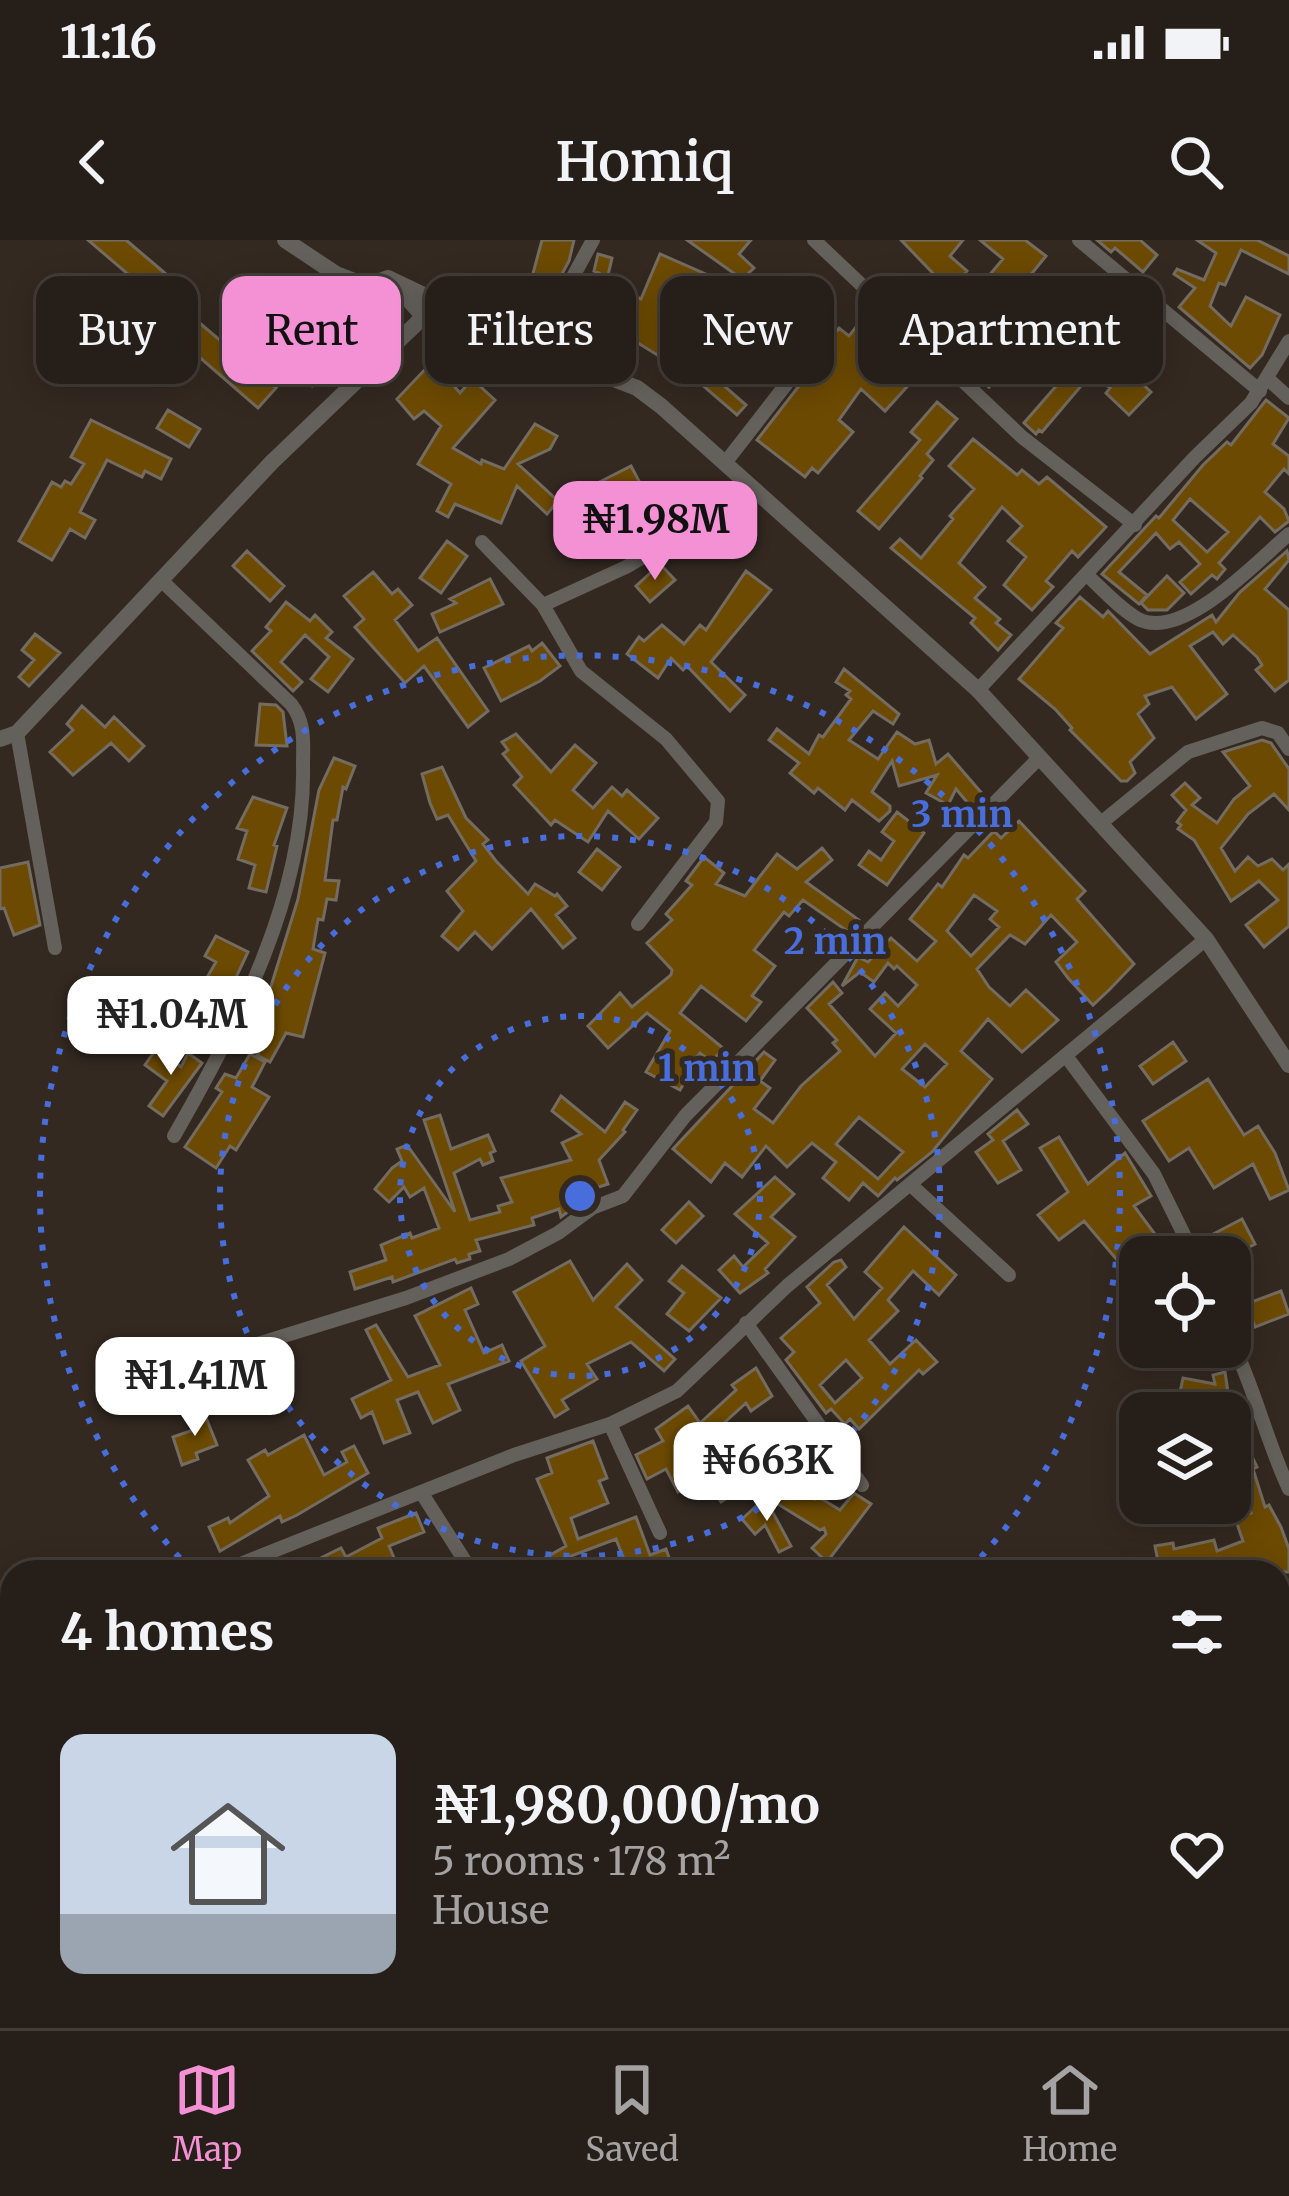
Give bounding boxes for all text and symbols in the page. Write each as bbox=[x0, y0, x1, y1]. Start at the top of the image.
text: 11:16 bbox=[60, 14, 157, 70]
text: Homiq bbox=[555, 128, 734, 196]
icon: back bbox=[60, 129, 126, 195]
icon: search bbox=[1163, 129, 1229, 195]
chip: Buy bbox=[36, 276, 198, 384]
chip: Rent bbox=[222, 276, 401, 384]
chip: Filters bbox=[425, 276, 636, 384]
chip: New bbox=[660, 276, 834, 384]
chip: Apartment bbox=[858, 276, 1163, 384]
pin: ₦1.98M bbox=[557, 481, 753, 583]
text: ₦1.98M bbox=[580, 495, 730, 544]
text: 3 min bbox=[911, 792, 1013, 837]
text: 2 min bbox=[784, 919, 886, 964]
pin: ₦1.04M bbox=[73, 976, 269, 1078]
text: ₦1.04M bbox=[94, 990, 248, 1039]
text: 1 min bbox=[658, 1046, 756, 1091]
centre of rings bbox=[559, 1175, 601, 1217]
map controls bbox=[1119, 1236, 1251, 1524]
button: locate bbox=[1119, 1236, 1251, 1368]
pin: ₦1.41M bbox=[97, 1337, 293, 1439]
text: ₦1.41M bbox=[122, 1351, 268, 1400]
button: layers bbox=[1119, 1392, 1251, 1524]
pin: ₦663K bbox=[683, 1422, 851, 1524]
text: ₦663K bbox=[701, 1436, 833, 1485]
icon: filters bbox=[1164, 1599, 1230, 1665]
text: 4 homes bbox=[60, 1600, 274, 1664]
text: ₦1,980,000/mo bbox=[432, 1773, 820, 1837]
icon: home bbox=[156, 1782, 300, 1926]
icon: heart bbox=[1164, 1821, 1230, 1887]
text: 5 rooms · 178 m² bbox=[432, 1837, 730, 1886]
text: House bbox=[432, 1886, 549, 1935]
tab: Map bbox=[172, 2057, 242, 2170]
tab: Saved bbox=[585, 2057, 679, 2170]
tab: Home bbox=[1022, 2057, 1117, 2170]

